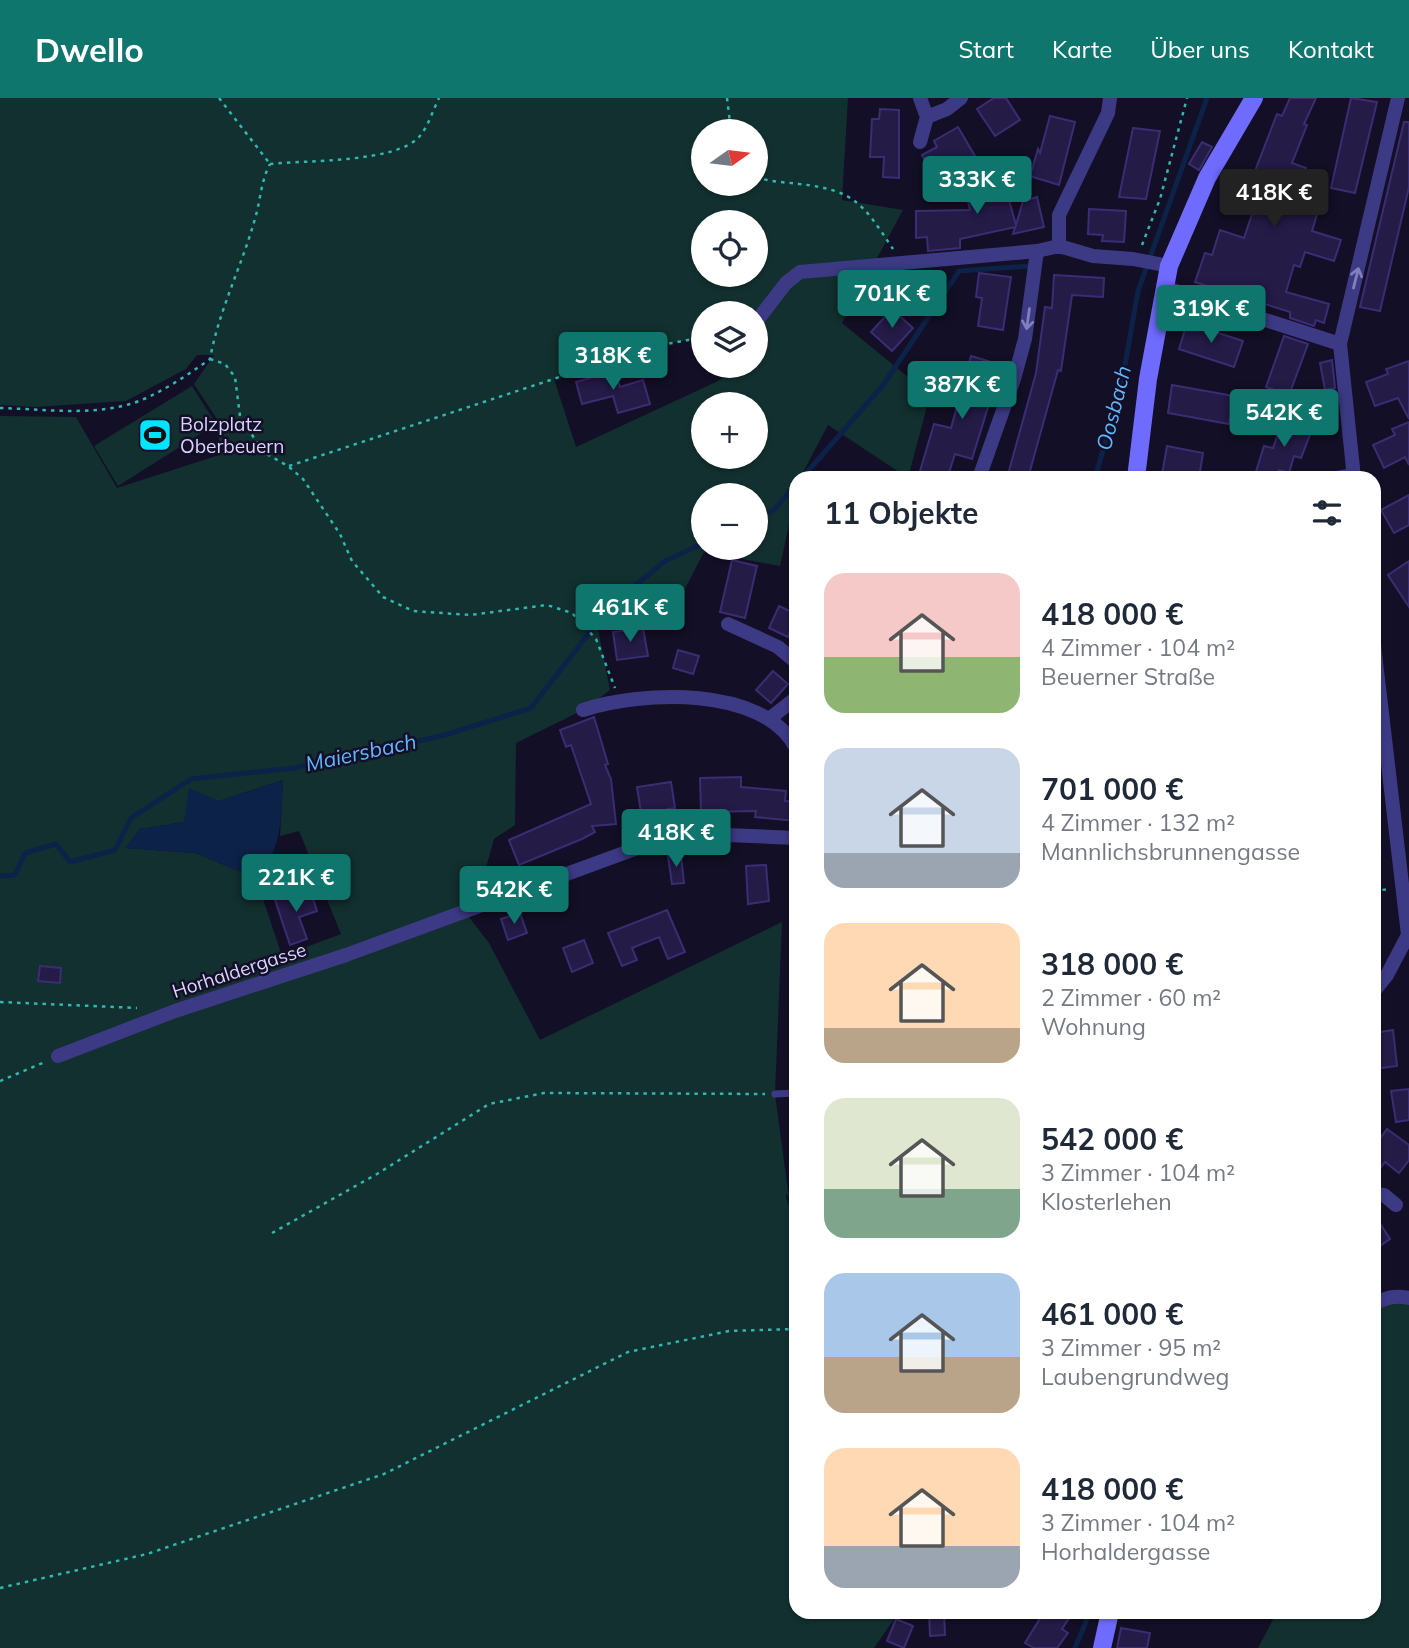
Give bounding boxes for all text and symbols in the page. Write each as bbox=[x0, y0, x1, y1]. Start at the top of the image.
text: Dwello bbox=[35, 29, 144, 70]
text: Start bbox=[958, 34, 1014, 64]
text: Karte bbox=[1052, 34, 1112, 64]
text: Über uns bbox=[1150, 34, 1250, 64]
text: Kontakt bbox=[1288, 34, 1374, 64]
north arrow bbox=[691, 119, 768, 196]
map controls bbox=[691, 119, 768, 560]
pin: 333K € bbox=[920, 156, 1034, 216]
text: 333K € bbox=[939, 164, 1015, 193]
pin: 418K € bbox=[1217, 170, 1331, 229]
text: 418K € bbox=[1236, 177, 1312, 206]
button: locate bbox=[691, 210, 768, 287]
one-way arrow bbox=[1350, 267, 1363, 289]
pin: 701K € bbox=[835, 271, 949, 330]
text: 701K € bbox=[854, 278, 930, 307]
pin: 319K € bbox=[1154, 286, 1268, 345]
text: 319K € bbox=[1173, 293, 1249, 322]
button: layers bbox=[691, 301, 768, 378]
one-way arrow bbox=[1021, 307, 1034, 330]
pin: 318K € bbox=[556, 332, 670, 392]
text: 318K € bbox=[575, 340, 651, 369]
pin: 387K € bbox=[905, 362, 1019, 421]
water label: Oosbach bbox=[1090, 363, 1136, 453]
text: 387K € bbox=[924, 369, 1000, 398]
pin: 542K € bbox=[1227, 390, 1341, 449]
button: + bbox=[691, 392, 768, 469]
text: 542K € bbox=[1246, 397, 1322, 426]
place label: Bolzplatz Oberbeuern bbox=[180, 412, 284, 458]
sports icon: Bolzplatz Oberbeuern bbox=[136, 416, 174, 454]
button: − bbox=[691, 483, 768, 560]
text: 11 Objekte bbox=[824, 494, 978, 532]
icon: filters bbox=[1308, 494, 1346, 532]
pin: 461K € bbox=[573, 584, 687, 644]
text: 461K € bbox=[592, 592, 668, 621]
text: 418 000 € bbox=[1041, 595, 1183, 633]
icon: home bbox=[880, 601, 964, 685]
text: 4 Zimmer · 104 m² bbox=[1041, 633, 1235, 662]
text: Beuerner Straße bbox=[1041, 662, 1215, 691]
water label: Maiersbach bbox=[303, 728, 419, 776]
text: 701 000 € bbox=[1041, 770, 1183, 808]
icon: home bbox=[880, 776, 964, 860]
text: 4 Zimmer · 132 m² bbox=[1041, 808, 1235, 837]
pin: 418K € bbox=[619, 810, 733, 869]
text: 418K € bbox=[638, 817, 714, 846]
text: Mannlichsbrunnengasse bbox=[1041, 837, 1300, 866]
pin: 221K € bbox=[239, 854, 353, 914]
text: 221K € bbox=[258, 862, 334, 891]
pin: 542K € bbox=[457, 866, 571, 926]
text: 542K € bbox=[476, 874, 552, 903]
street label: Horhaldergasse bbox=[169, 937, 309, 1003]
text: 318 000 € bbox=[1041, 945, 1183, 983]
icon: home bbox=[880, 951, 964, 1035]
text: 2 Zimmer · 60 m² bbox=[1041, 983, 1221, 1012]
text: Wohnung bbox=[1041, 1012, 1146, 1041]
text: 542 000 € bbox=[1041, 1120, 1183, 1158]
icon: home bbox=[880, 1126, 964, 1210]
text: 3 Zimmer · 104 m² bbox=[1041, 1158, 1235, 1187]
text: Klosterlehen bbox=[1041, 1187, 1172, 1216]
text: 461 000 € bbox=[1041, 1295, 1183, 1333]
icon: home bbox=[880, 1301, 964, 1385]
text: 3 Zimmer · 95 m² bbox=[1041, 1333, 1221, 1362]
text: Laubengrundweg bbox=[1041, 1362, 1229, 1391]
text: 418 000 € bbox=[1041, 1470, 1183, 1508]
icon: home bbox=[880, 1476, 964, 1560]
text: 3 Zimmer · 104 m² bbox=[1041, 1508, 1235, 1537]
text: Horhaldergasse bbox=[1041, 1537, 1210, 1566]

